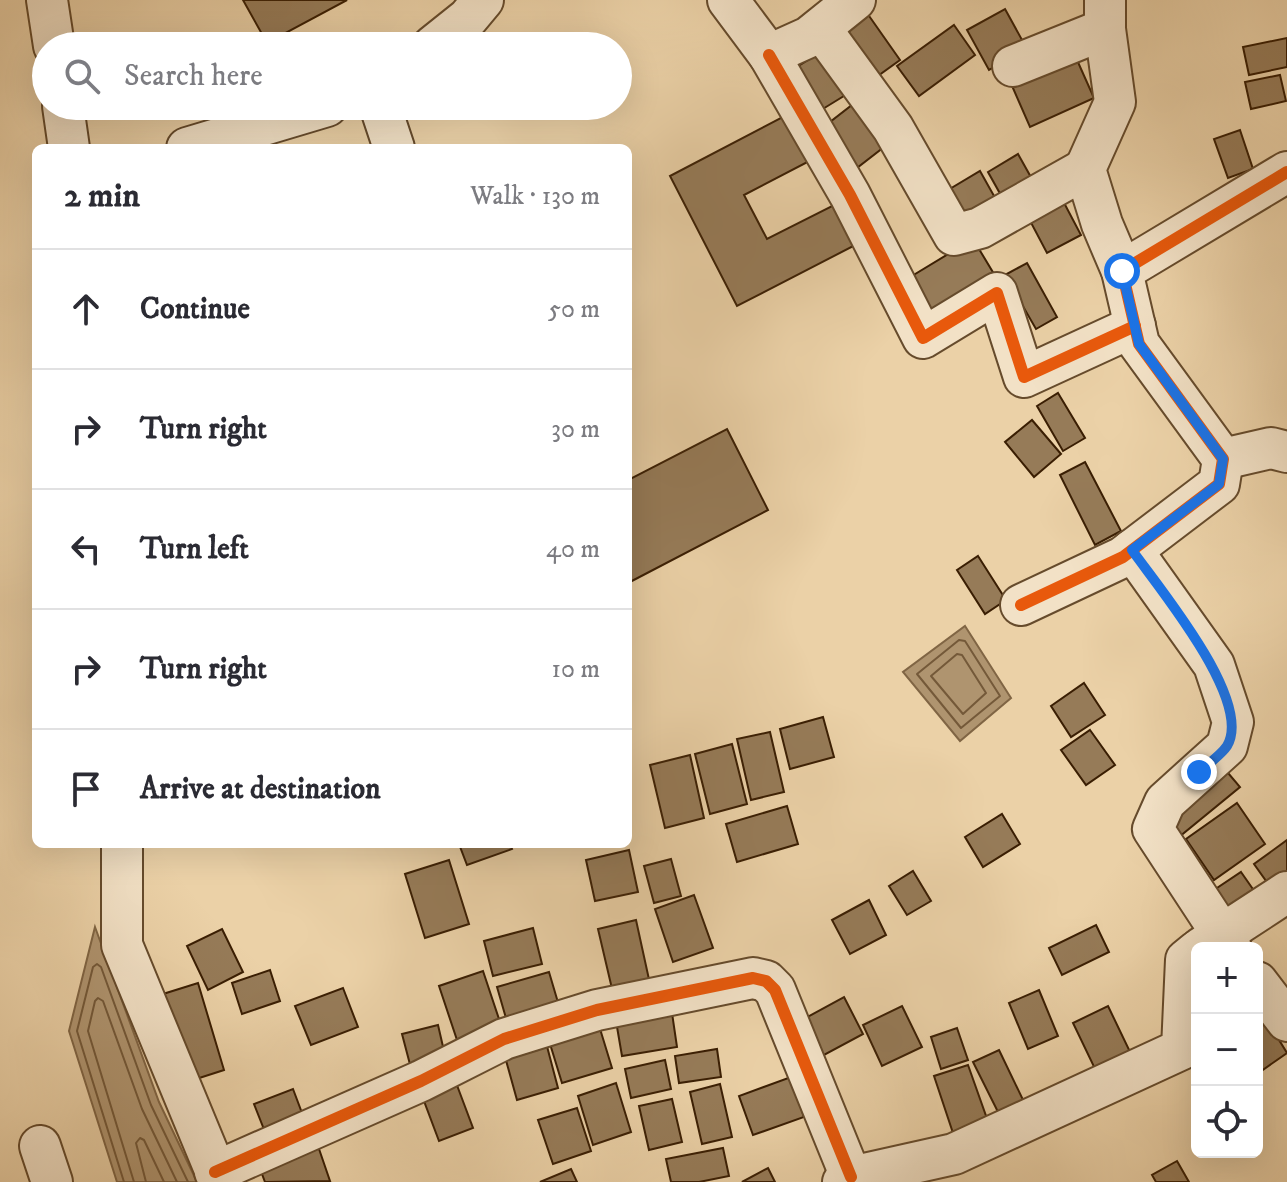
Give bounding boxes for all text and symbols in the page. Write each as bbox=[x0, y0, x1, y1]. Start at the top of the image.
search box bbox=[32, 32, 632, 120]
icon: search bbox=[60, 54, 104, 98]
text: Search here bbox=[124, 58, 263, 95]
text: 2 min bbox=[64, 175, 140, 217]
text: Walk · 130 m bbox=[470, 180, 600, 213]
route start bbox=[1104, 253, 1140, 289]
icon: ahead bbox=[64, 287, 108, 331]
text: Continue bbox=[140, 291, 250, 328]
text: 50 m bbox=[548, 293, 600, 326]
icon: right bbox=[64, 407, 108, 451]
text: Turn right bbox=[140, 411, 267, 448]
text: 30 m bbox=[551, 413, 600, 446]
icon: left bbox=[64, 527, 108, 571]
text: Turn left bbox=[140, 531, 249, 568]
text: 40 m bbox=[546, 533, 600, 566]
icon: right bbox=[64, 647, 108, 691]
text: Turn right bbox=[140, 651, 267, 688]
text: 10 m bbox=[551, 653, 600, 686]
route end bbox=[1181, 754, 1217, 790]
icon: arrive bbox=[64, 767, 108, 811]
text: Arrive at destination bbox=[140, 771, 381, 808]
map controls bbox=[1191, 942, 1263, 1158]
button: + bbox=[1191, 942, 1263, 1014]
button: − bbox=[1191, 1014, 1263, 1086]
button: locate bbox=[1191, 1086, 1263, 1158]

